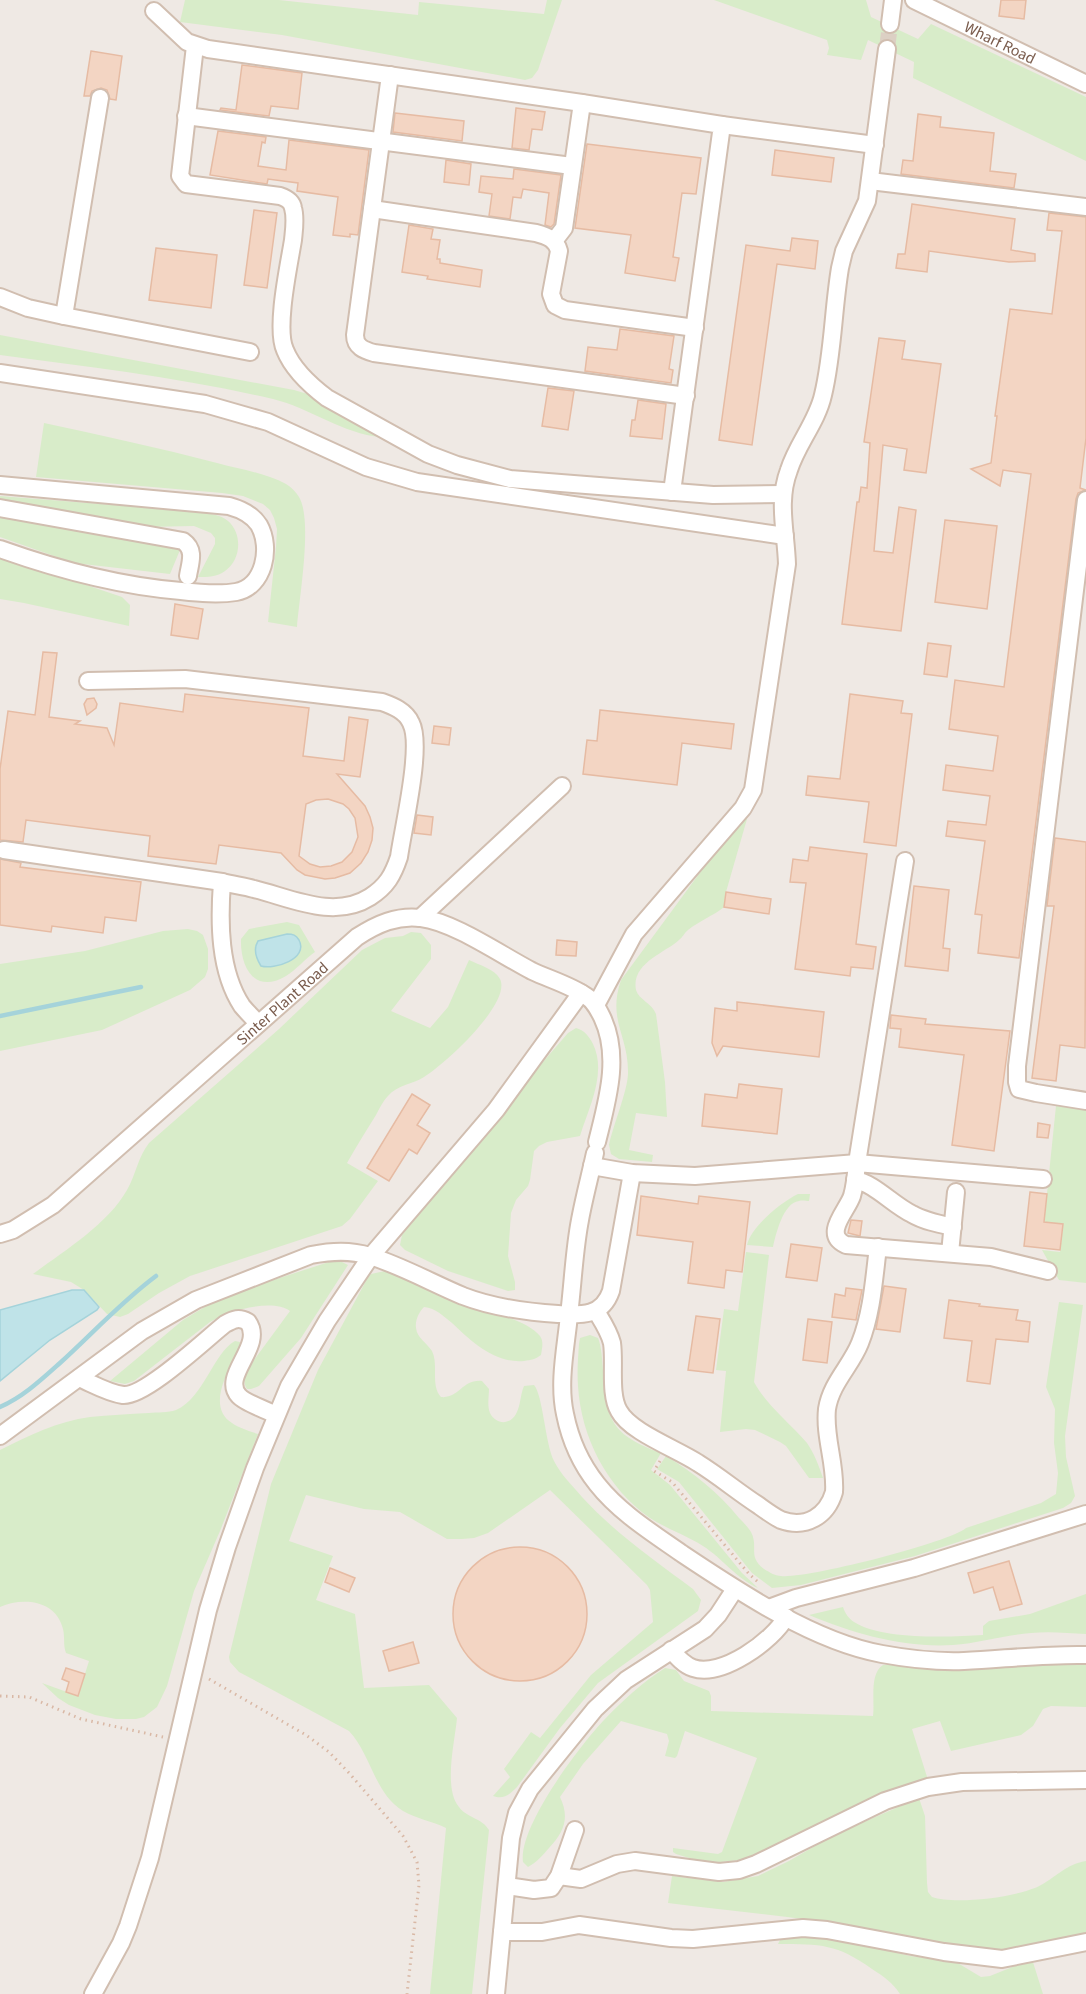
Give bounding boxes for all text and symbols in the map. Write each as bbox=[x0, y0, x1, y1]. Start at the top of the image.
street label: Wharf Road bbox=[960, 16, 1039, 70]
street label: Sinter Plant Road bbox=[232, 957, 333, 1051]

